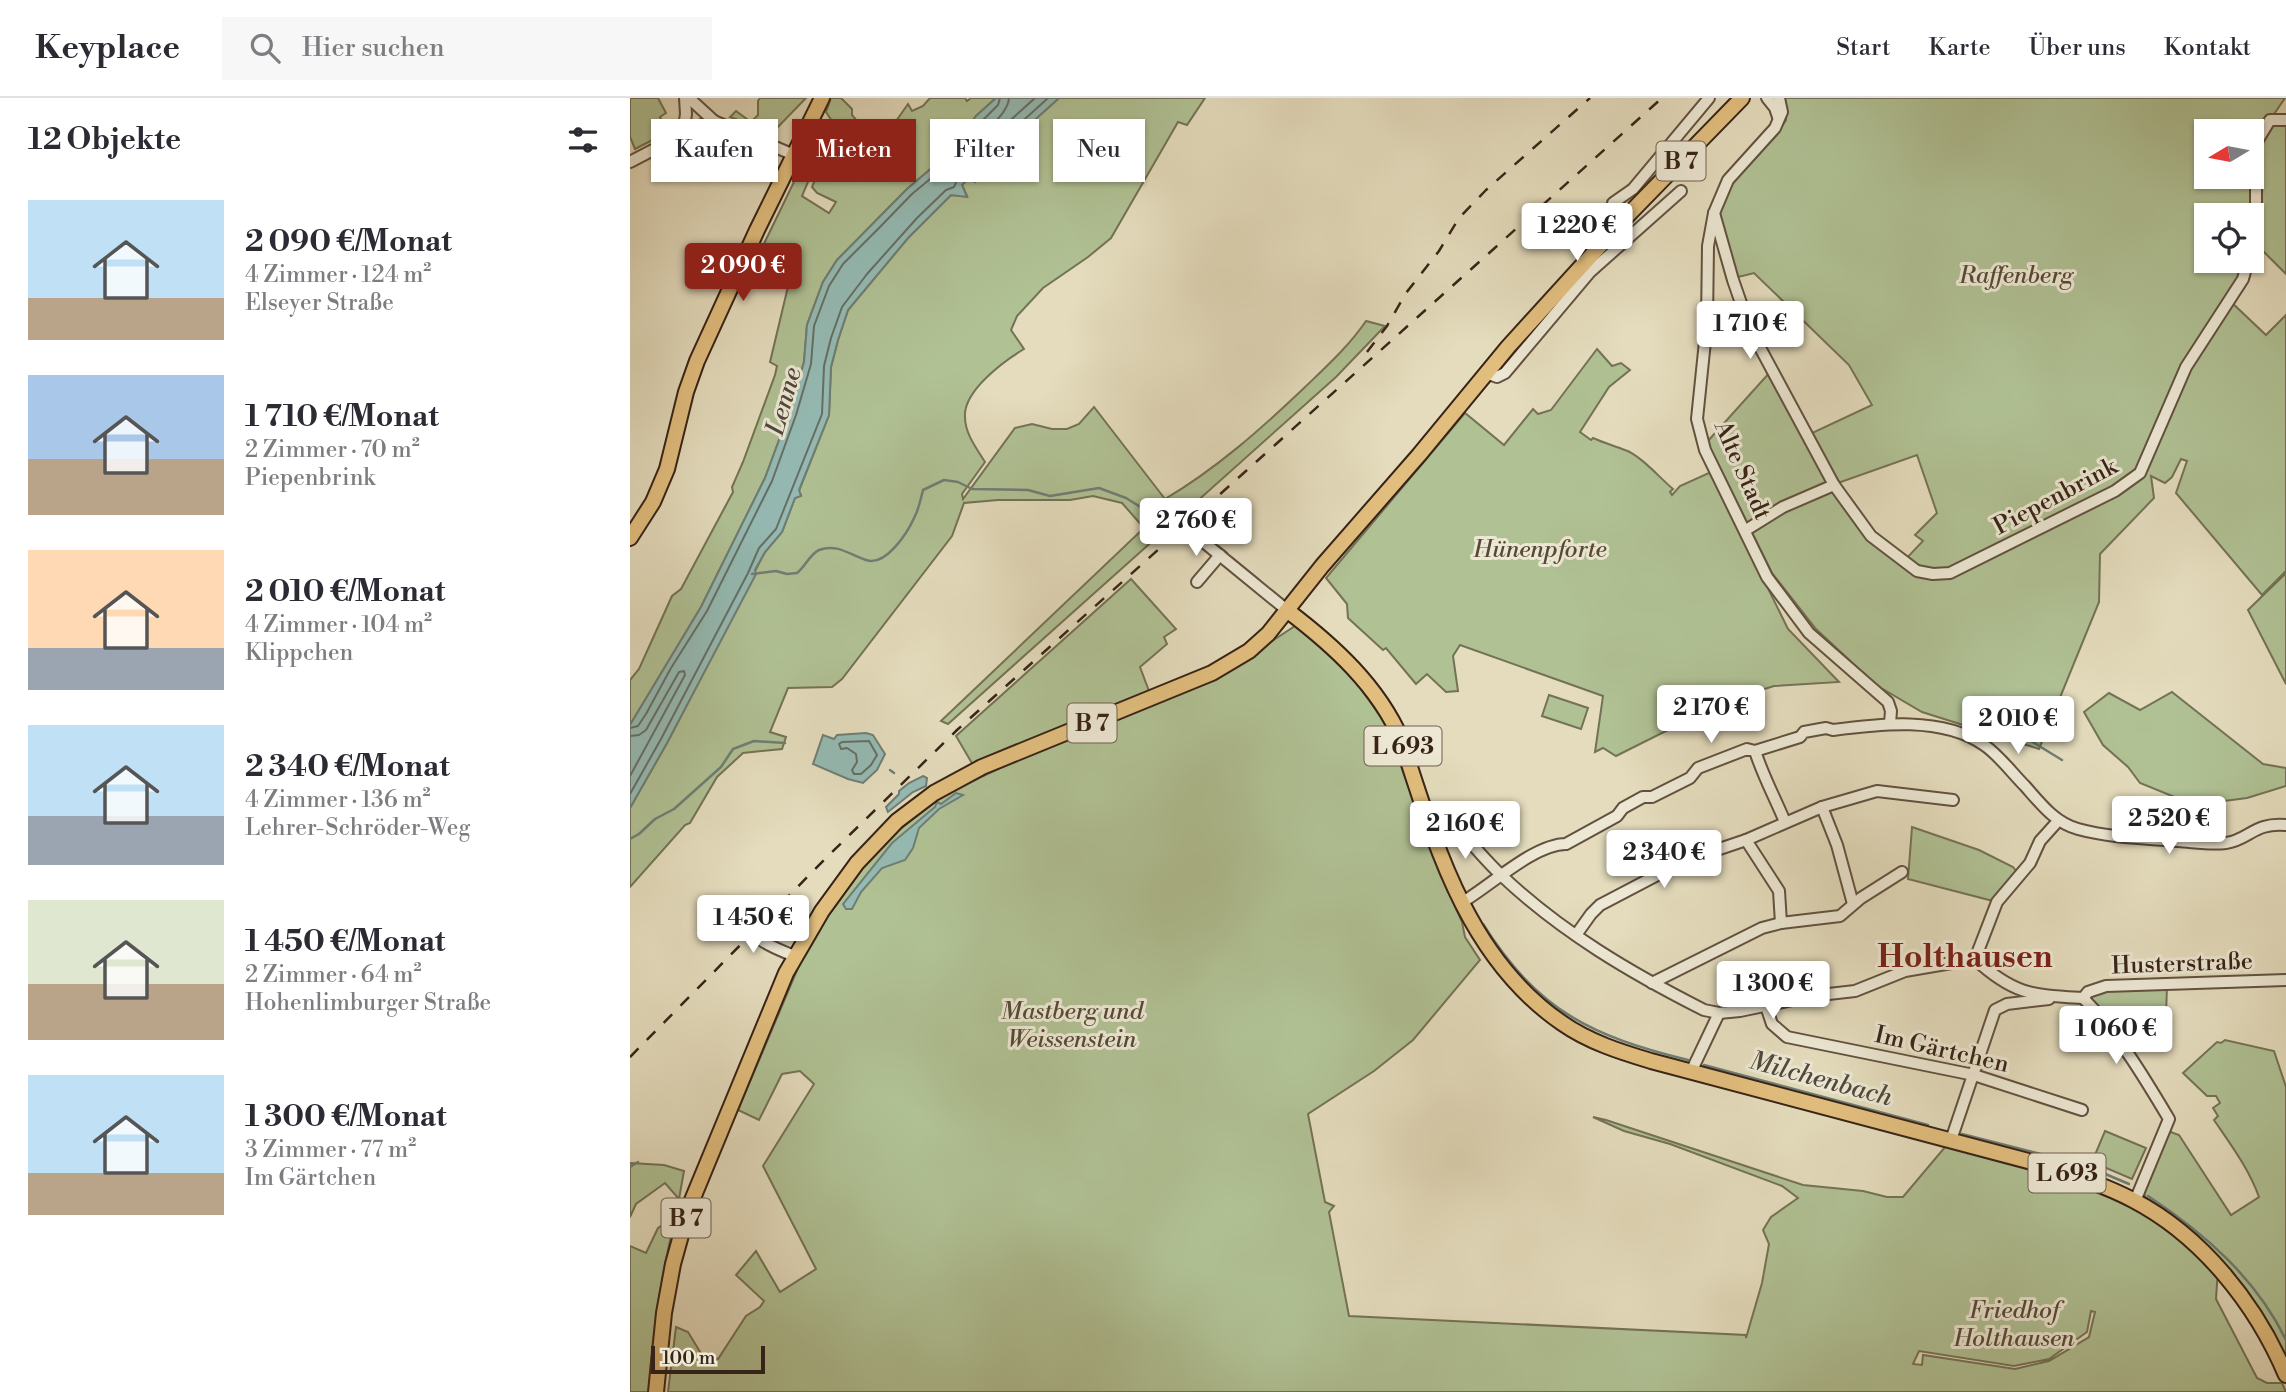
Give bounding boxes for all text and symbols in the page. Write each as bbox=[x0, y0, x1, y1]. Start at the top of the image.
search box bbox=[222, 17, 712, 80]
text: Keyplace bbox=[35, 28, 180, 69]
icon: search bbox=[246, 29, 284, 67]
text: Hier suchen bbox=[302, 32, 444, 64]
text: Start bbox=[1836, 33, 1890, 63]
text: Karte bbox=[1928, 33, 1991, 63]
text: Über uns bbox=[2029, 33, 2126, 63]
text: Kontakt bbox=[2164, 33, 2251, 63]
chip: Kaufen bbox=[651, 119, 778, 182]
chip: Mieten bbox=[792, 119, 916, 182]
chip: Filter bbox=[930, 119, 1039, 182]
chip: Neu bbox=[1053, 119, 1145, 182]
north arrow bbox=[2194, 119, 2264, 189]
map controls bbox=[2194, 119, 2264, 273]
text: 12 Objekte bbox=[28, 121, 181, 159]
icon: filters bbox=[564, 121, 602, 159]
road number: B 7 bbox=[1656, 142, 1706, 180]
button: locate bbox=[2194, 203, 2264, 273]
pin: 1 220 € bbox=[1512, 204, 1642, 263]
text: 1 220 € bbox=[1538, 212, 1616, 240]
text: 2 090 €/Monat bbox=[245, 223, 452, 261]
icon: home bbox=[84, 228, 168, 312]
pin: 2 090 € bbox=[678, 244, 808, 303]
text: 2 090 € bbox=[701, 252, 785, 280]
text: 4 Zimmer · 124 m² bbox=[245, 261, 431, 289]
park label: Raffenberg bbox=[1958, 261, 2075, 291]
text: Elseyer Straße bbox=[245, 289, 394, 317]
pin: 1 710 € bbox=[1685, 302, 1815, 361]
text: 1 710 € bbox=[1713, 310, 1787, 338]
water label: Lenne bbox=[759, 364, 809, 440]
text: 1 710 €/Monat bbox=[245, 398, 439, 436]
icon: home bbox=[84, 403, 168, 487]
street label: Alte Stadt bbox=[1706, 415, 1778, 525]
text: 2 Zimmer · 70 m² bbox=[245, 436, 420, 464]
street label: Piepenbrink bbox=[1988, 451, 2124, 542]
text: Piepenbrink bbox=[245, 464, 375, 492]
pin: 2 760 € bbox=[1131, 498, 1261, 558]
text: 2 760 € bbox=[1156, 507, 1236, 535]
park label: Hünenpforte bbox=[1472, 535, 1607, 565]
text: 2 010 €/Monat bbox=[245, 573, 445, 611]
icon: home bbox=[84, 578, 168, 662]
text: 4 Zimmer · 104 m² bbox=[245, 611, 432, 639]
text: Klippchen bbox=[245, 639, 353, 667]
pin: 2 170 € bbox=[1646, 686, 1776, 745]
text: 2 170 € bbox=[1673, 694, 1749, 722]
pin: 2 010 € bbox=[1953, 696, 2083, 756]
road number: B 7 bbox=[1068, 704, 1116, 743]
text: 2 010 € bbox=[1978, 705, 2058, 733]
road number: L 693 bbox=[1364, 726, 1442, 766]
text: 2 340 €/Monat bbox=[245, 748, 450, 786]
icon: home bbox=[84, 753, 168, 837]
text: 4 Zimmer · 136 m² bbox=[245, 786, 431, 814]
pin: 2 520 € bbox=[2104, 796, 2234, 856]
pin: 2 160 € bbox=[1400, 802, 1530, 861]
text: 2 520 € bbox=[2128, 805, 2210, 833]
text: 2 160 € bbox=[1426, 810, 1504, 838]
text: Lehrer-Schröder-Weg bbox=[245, 814, 470, 842]
pin: 2 340 € bbox=[1599, 830, 1729, 890]
text: 2 340 € bbox=[1622, 839, 1706, 867]
pin: 1 450 € bbox=[688, 896, 818, 955]
text: 1 450 € bbox=[713, 904, 793, 932]
text: 1 450 €/Monat bbox=[245, 923, 446, 961]
icon: home bbox=[84, 928, 168, 1012]
district label: Holthausen bbox=[1877, 937, 2053, 977]
street label: Husterstraße bbox=[2111, 947, 2253, 981]
text: 2 Zimmer · 64 m² bbox=[245, 961, 422, 989]
pin: 1 300 € bbox=[1708, 962, 1838, 1021]
text: 1 300 € bbox=[1733, 970, 1813, 998]
text: Hohenlimburger Straße bbox=[245, 989, 491, 1017]
park label: Mastberg und Weissenstein bbox=[1001, 997, 1145, 1055]
pin: 1 060 € bbox=[2051, 1006, 2181, 1066]
text: 1 060 € bbox=[2075, 1015, 2157, 1043]
street label: Im Gärtchen bbox=[1872, 1020, 2012, 1080]
water label: Milchenbach bbox=[1746, 1045, 1896, 1114]
text: 1 300 €/Monat bbox=[245, 1098, 447, 1136]
icon: home bbox=[84, 1103, 168, 1187]
text: 3 Zimmer · 77 m² bbox=[245, 1136, 416, 1164]
road number: L 693 bbox=[2028, 1154, 2106, 1192]
text: Im Gärtchen bbox=[245, 1164, 376, 1192]
road number: B 7 bbox=[662, 1198, 710, 1238]
park label: Friedhof Holthausen bbox=[1952, 1296, 2075, 1354]
scale bar bbox=[651, 1343, 765, 1375]
text: 100 m bbox=[662, 1346, 715, 1370]

